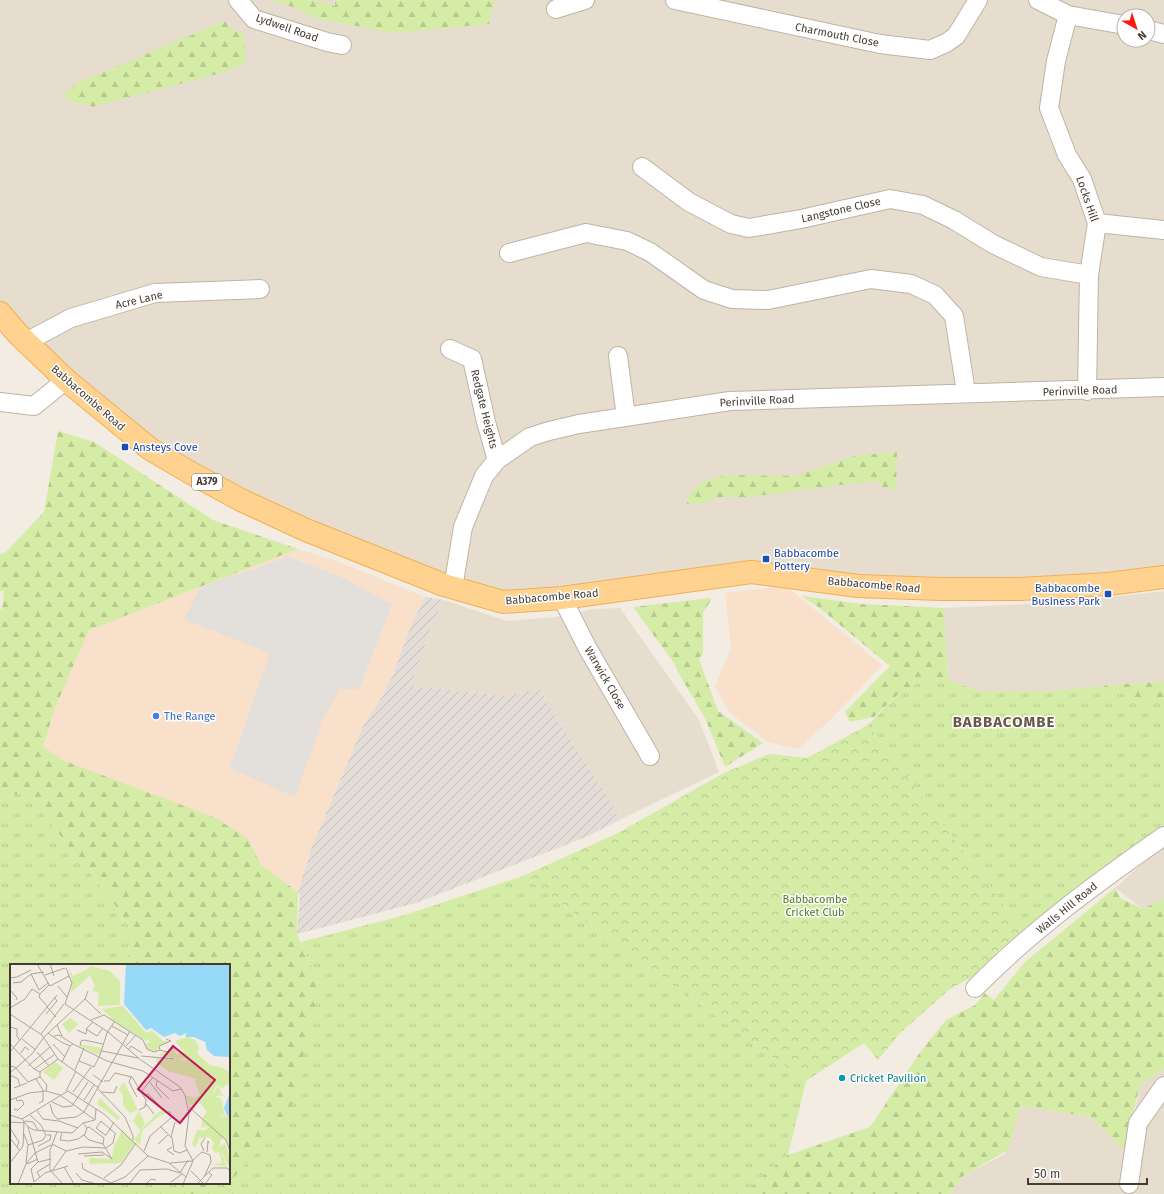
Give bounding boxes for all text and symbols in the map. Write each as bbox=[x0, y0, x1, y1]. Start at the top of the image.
north arrow bbox=[1116, 8, 1156, 48]
street label: Lydwell Road bbox=[254, 11, 320, 45]
street label: Charmouth Close bbox=[794, 21, 880, 49]
text: N bbox=[1135, 28, 1149, 43]
street label: Locks Hill bbox=[1073, 174, 1101, 224]
street label: Langstone Close bbox=[800, 195, 882, 225]
street label: Acre Lane bbox=[114, 288, 164, 312]
street label: Babbacombe Road bbox=[49, 362, 127, 434]
street label: Redgate Heights bbox=[468, 368, 500, 450]
street label: Perinville Road bbox=[1042, 383, 1118, 399]
street label: Perinville Road bbox=[719, 393, 795, 409]
place label: Ansteys Cove bbox=[133, 441, 198, 454]
marker: Ansteys Cove bbox=[120, 442, 130, 452]
road number: A379 bbox=[192, 474, 222, 490]
place label: Babbacombe Pottery bbox=[774, 547, 839, 573]
marker: Babbacombe Pottery bbox=[761, 554, 771, 564]
street label: Babbacombe Road bbox=[827, 574, 921, 596]
place label: Babbacombe Business Park bbox=[1032, 582, 1100, 608]
street label: Babbacombe Road bbox=[505, 586, 599, 608]
marker: Babbacombe Business Park bbox=[1103, 589, 1113, 599]
street label: Warwick Close bbox=[582, 644, 628, 712]
place label: The Range bbox=[164, 710, 216, 723]
marker: The Range bbox=[151, 711, 161, 721]
district label: BABBACOMBE bbox=[953, 713, 1055, 731]
street label: Walls Hill Road bbox=[1034, 880, 1100, 936]
park label: Babbacombe Cricket Club bbox=[782, 893, 848, 919]
inset map bbox=[10, 964, 230, 1184]
place label: Cricket Pavilion bbox=[850, 1072, 926, 1085]
marker: Cricket Pavilion bbox=[837, 1073, 847, 1083]
scale bar bbox=[1028, 1160, 1147, 1186]
text: 50 m bbox=[1034, 1167, 1060, 1181]

